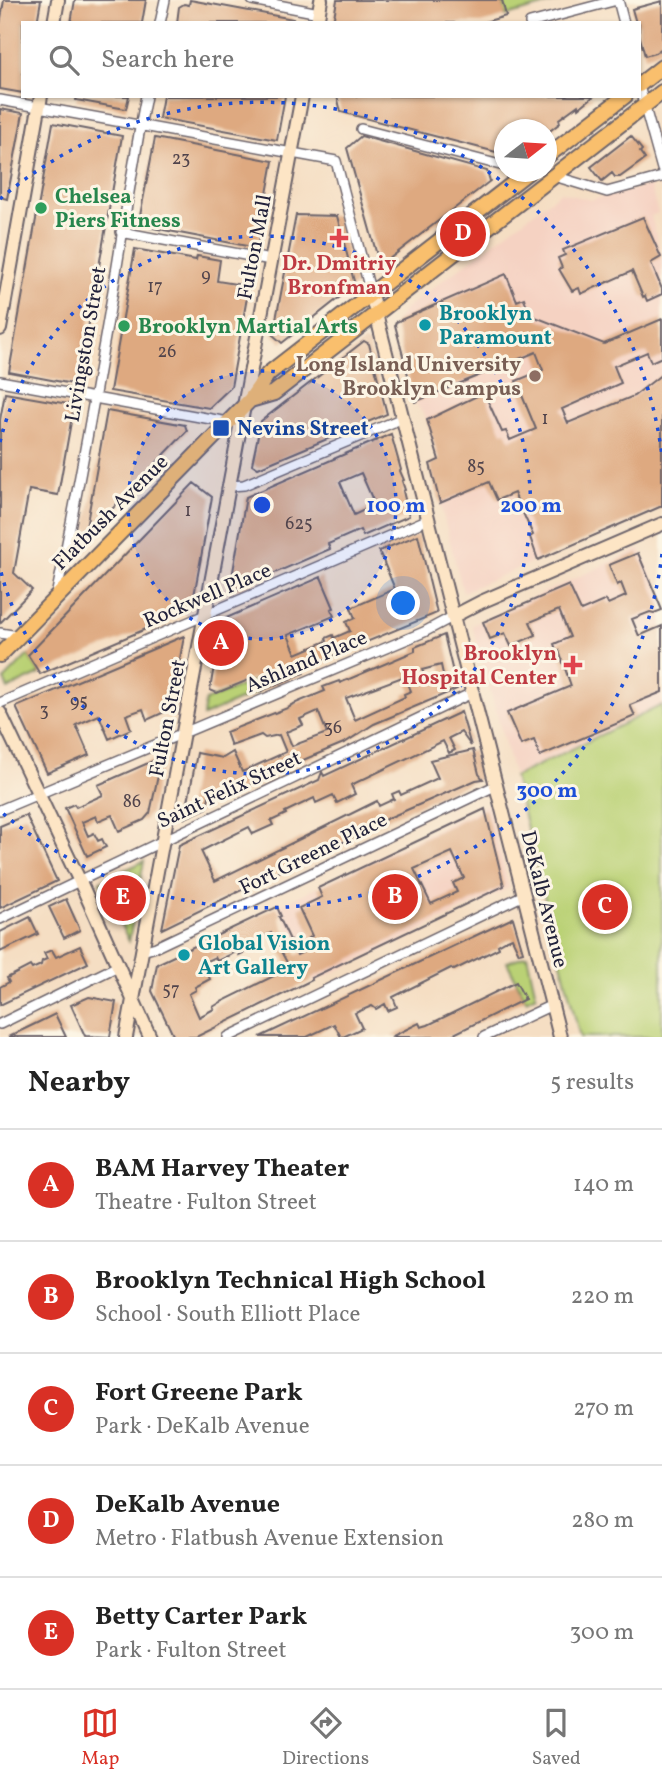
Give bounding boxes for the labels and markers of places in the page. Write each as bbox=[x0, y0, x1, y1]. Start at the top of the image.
place label: Chelsea Piers Fitness bbox=[55, 183, 181, 236]
marker: Chelsea Piers Fitness bbox=[33, 200, 49, 216]
pin: D bbox=[440, 208, 486, 260]
marker: Dr. Dmitriy Bronfman bbox=[329, 228, 349, 248]
place label: Dr. Dmitriy Bronfman bbox=[282, 250, 397, 303]
place label: Brooklyn Paramount bbox=[439, 300, 552, 353]
place label: Brooklyn Martial Arts bbox=[138, 313, 358, 342]
marker: Brooklyn Paramount bbox=[417, 317, 433, 333]
marker: Brooklyn Martial Arts bbox=[116, 318, 132, 334]
place label: Long Island University Brooklyn Campus bbox=[296, 351, 521, 404]
marker: Long Island University Brooklyn Campus bbox=[527, 368, 543, 384]
place label: Nevins Street bbox=[237, 415, 369, 444]
marker: Nevins Street bbox=[211, 418, 231, 438]
centre of rings bbox=[250, 493, 274, 517]
pin: A bbox=[198, 617, 244, 669]
place label: Brooklyn Hospital Center bbox=[401, 640, 557, 693]
marker: Brooklyn Hospital Center bbox=[563, 655, 583, 675]
pin: B bbox=[372, 871, 418, 923]
pin: E bbox=[100, 872, 146, 924]
pin: C bbox=[582, 881, 628, 933]
place label: Global Vision Art Gallery bbox=[198, 930, 330, 983]
marker: Global Vision Art Gallery bbox=[176, 947, 192, 963]

